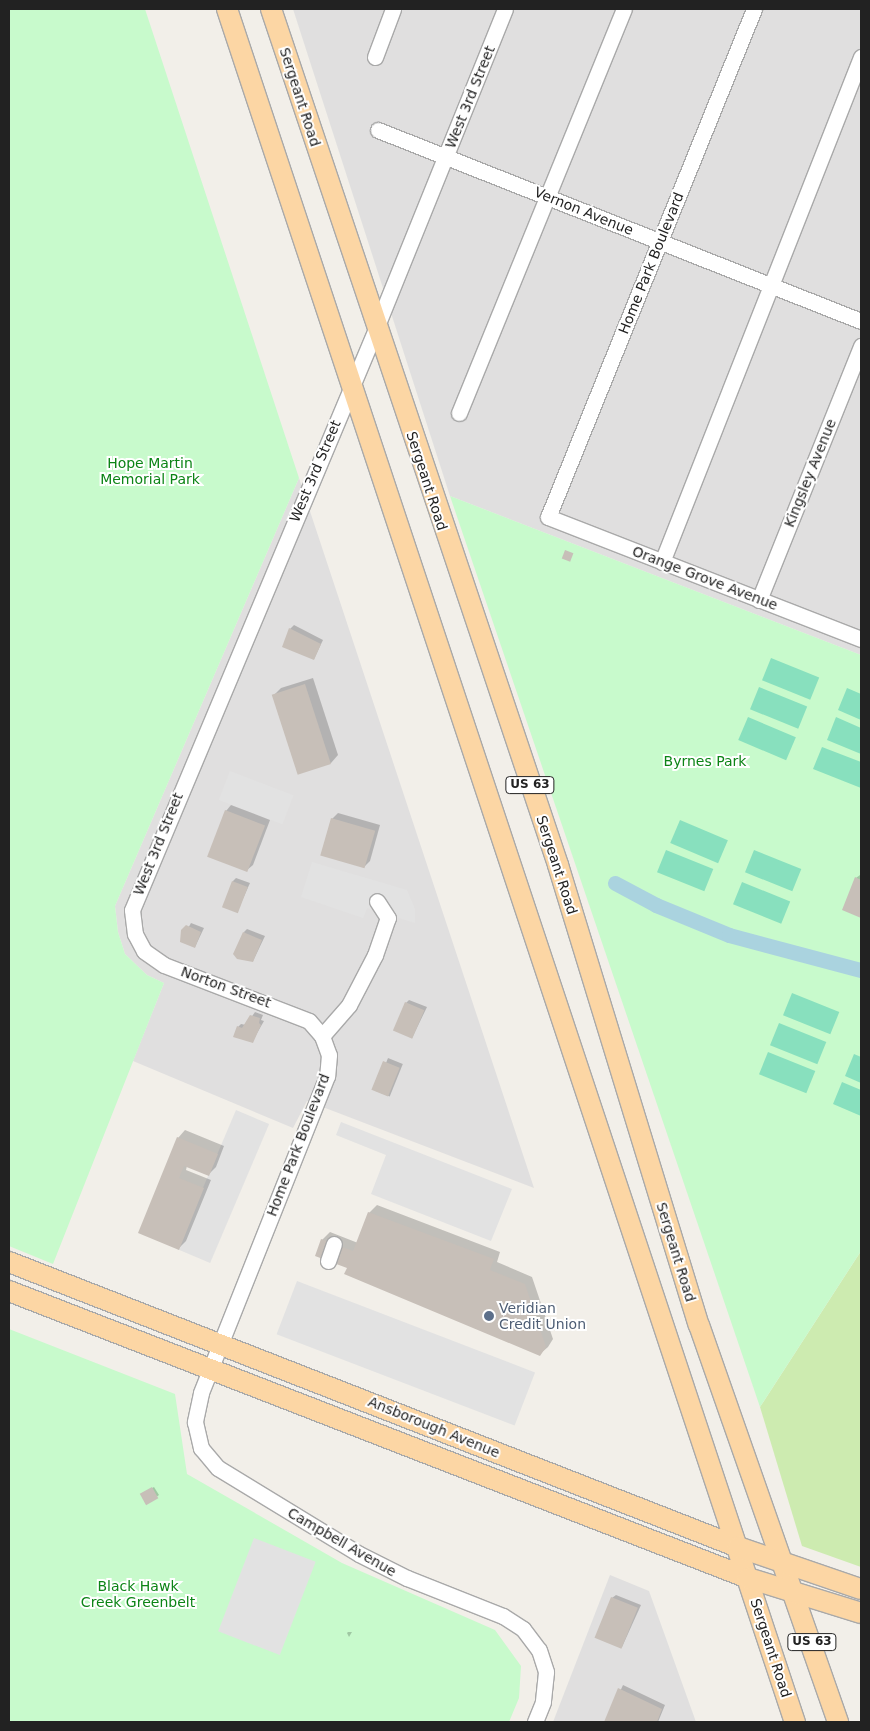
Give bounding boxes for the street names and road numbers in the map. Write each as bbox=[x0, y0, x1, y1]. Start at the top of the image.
street label: West 3rd Street bbox=[442, 43, 498, 151]
street label: Sergeant Road bbox=[276, 45, 324, 149]
street label: Vernon Avenue bbox=[532, 183, 636, 239]
street label: Home Park Boulevard bbox=[615, 190, 687, 336]
street label: Kingsley Avenue bbox=[781, 416, 839, 530]
street label: West 3rd Street bbox=[286, 417, 344, 525]
street label: Sergeant Road bbox=[403, 429, 451, 533]
street label: Orange Grove Avenue bbox=[630, 542, 780, 614]
road number: US 63 bbox=[505, 776, 555, 794]
street label: West 3rd Street bbox=[130, 790, 186, 898]
street label: Sergeant Road bbox=[533, 813, 581, 917]
street label: Norton Street bbox=[179, 963, 273, 1011]
street label: Home Park Boulevard bbox=[263, 1071, 333, 1219]
street label: Sergeant Road bbox=[653, 1200, 699, 1304]
street label: Ansborough Avenue bbox=[366, 1393, 502, 1461]
street label: Campbell Avenue bbox=[285, 1504, 399, 1580]
street label: Sergeant Road bbox=[747, 1596, 795, 1700]
road number: US 63 bbox=[787, 1632, 837, 1651]

